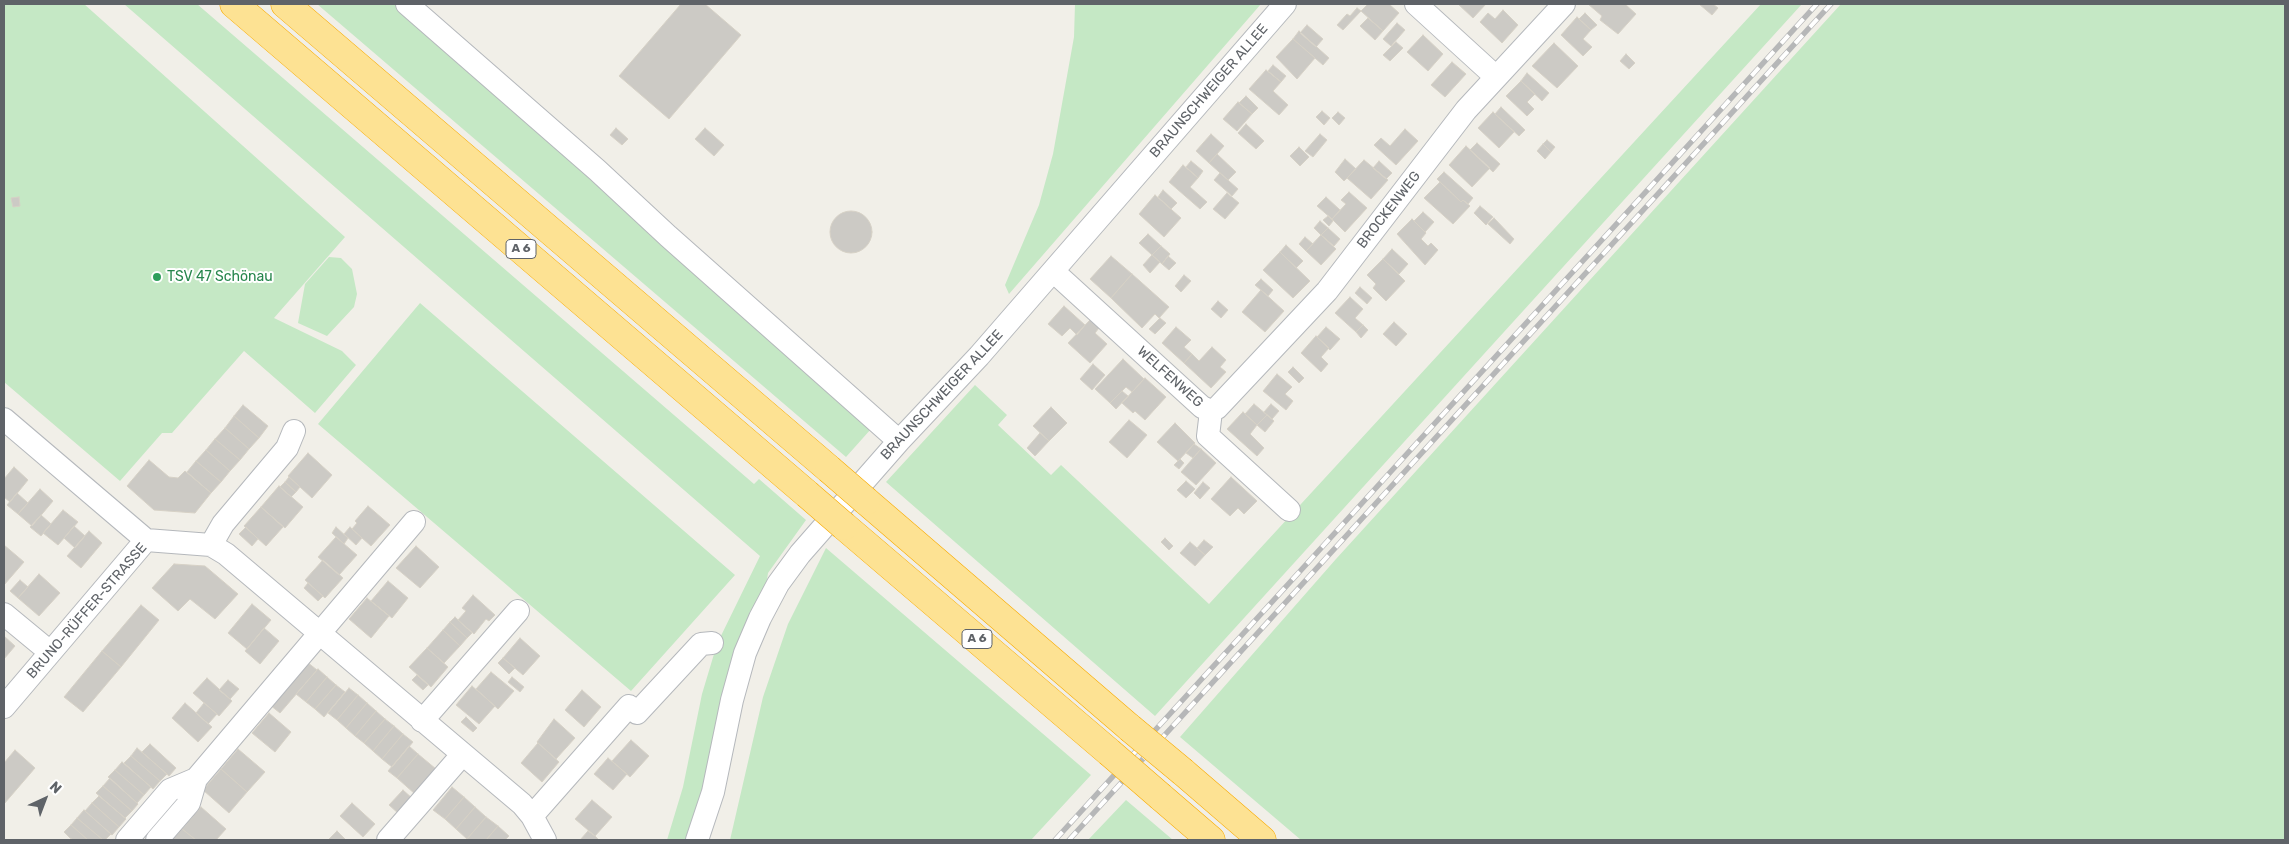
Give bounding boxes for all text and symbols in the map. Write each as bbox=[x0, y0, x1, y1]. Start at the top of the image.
street label: BRAUNSCHWEIGER ALLEE bbox=[1146, 21, 1272, 161]
street label: BROCKENWEG bbox=[1354, 168, 1424, 252]
road number: A 6 bbox=[506, 240, 536, 258]
place label: TSV 47 Schönau bbox=[167, 269, 273, 285]
marker: TSV 47 Schönau bbox=[151, 271, 163, 283]
street label: BRAUNSCHWEIGER ALLEE bbox=[877, 327, 1007, 463]
street label: WELFENWEG bbox=[1133, 343, 1207, 411]
street label: BRUNO-RÜFFER-STRASSE bbox=[23, 540, 151, 682]
road number: A 6 bbox=[962, 630, 992, 648]
north arrow bbox=[20, 774, 70, 824]
text: N bbox=[46, 778, 65, 797]

